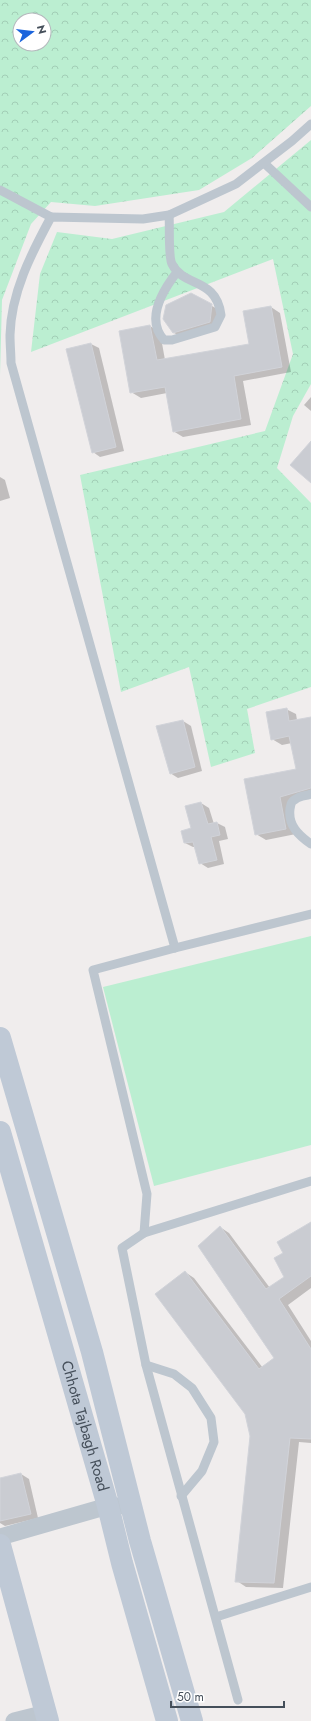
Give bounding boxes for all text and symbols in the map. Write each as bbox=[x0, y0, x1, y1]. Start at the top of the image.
north arrow bbox=[12, 12, 52, 52]
text: N bbox=[33, 23, 51, 36]
street label: Chhota Tajbagh Road bbox=[56, 1358, 114, 1494]
scale bar bbox=[171, 1683, 284, 1709]
text: 50 m bbox=[177, 1688, 204, 1706]

